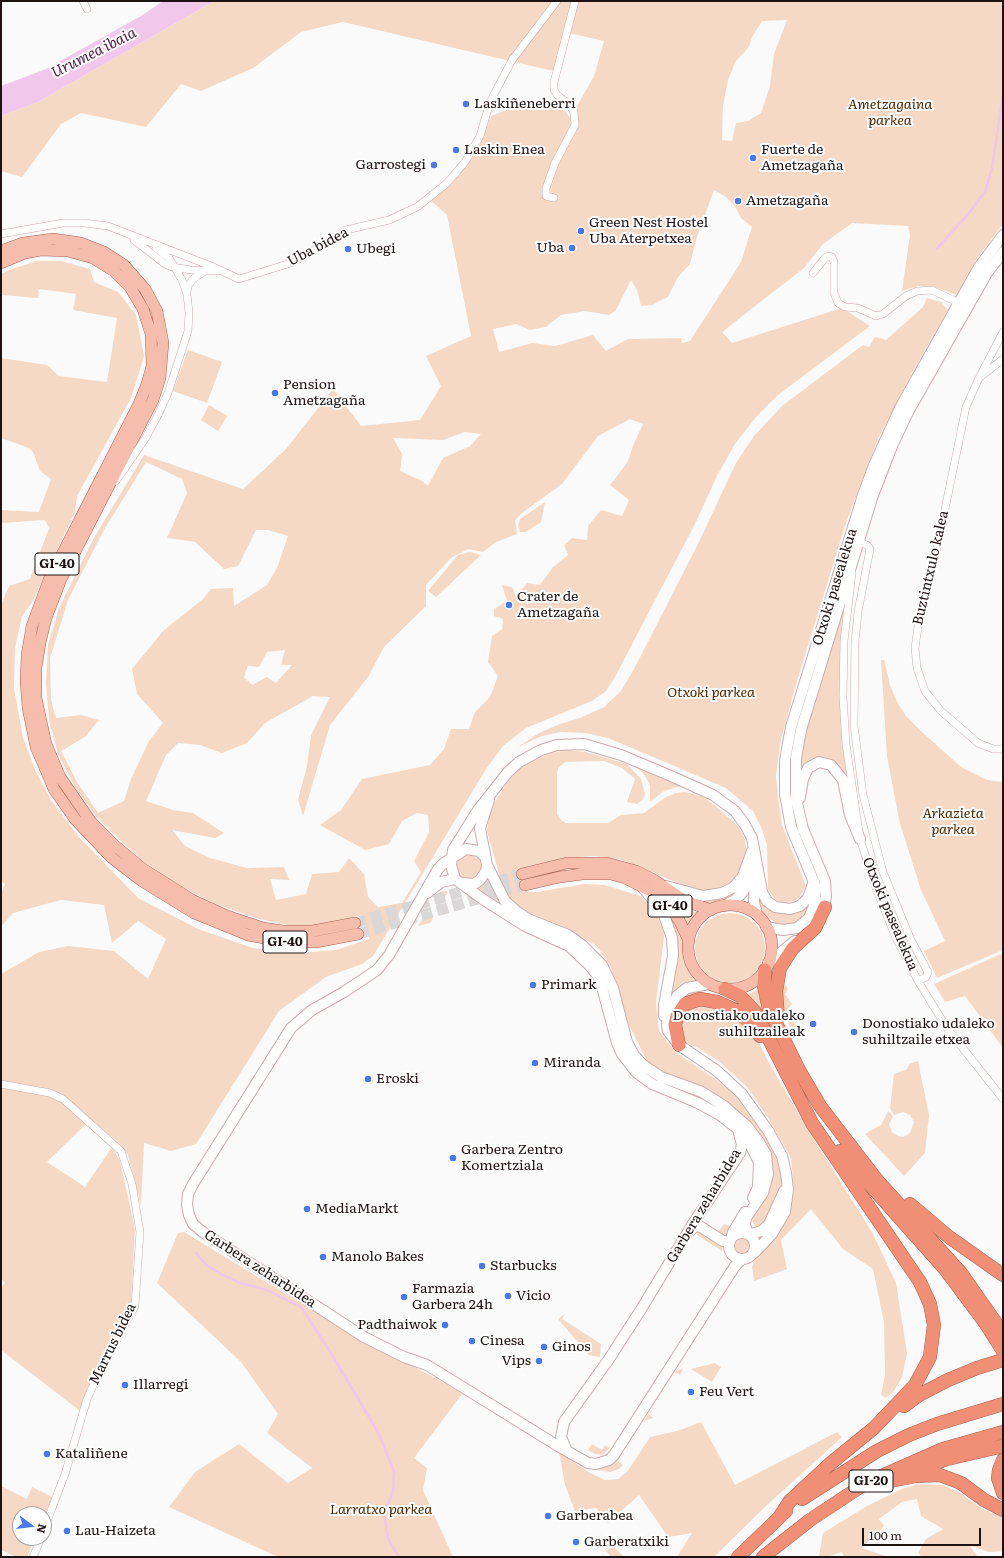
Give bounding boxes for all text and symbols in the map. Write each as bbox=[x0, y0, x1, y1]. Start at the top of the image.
water label: Urumea ibaia bbox=[49, 24, 139, 82]
place label: Laskiñeneberri bbox=[474, 96, 576, 112]
park label: Ametzagaina parkea bbox=[848, 97, 932, 130]
marker: Laskiñeneberri bbox=[461, 99, 471, 109]
place label: Laskin Enea bbox=[464, 142, 545, 158]
place label: Fuerte de Ametzagaña bbox=[761, 142, 843, 174]
marker: Laskin Enea bbox=[451, 145, 461, 155]
marker: Fuerte de Ametzagaña bbox=[748, 153, 758, 163]
place label: Garrostegi bbox=[355, 157, 426, 173]
marker: Garrostegi bbox=[429, 160, 439, 170]
place label: Ametzagaña bbox=[746, 193, 828, 209]
marker: Ametzagaña bbox=[733, 196, 743, 206]
place label: Green Nest Hostel Uba Aterpetxea bbox=[589, 215, 708, 248]
street label: Uba bidea bbox=[285, 224, 351, 270]
marker: Green Nest Hostel Uba Aterpetxea bbox=[576, 226, 586, 236]
place label: Uba bbox=[537, 240, 564, 256]
place label: Ubegi bbox=[356, 241, 396, 257]
marker: Uba bbox=[567, 243, 577, 253]
marker: Ubegi bbox=[343, 244, 353, 254]
place label: Pension Ametzagaña bbox=[283, 377, 365, 410]
marker: Pension Ametzagaña bbox=[270, 388, 280, 398]
street label: Buztintxulo kalea bbox=[910, 509, 952, 627]
street label: Otxoki pasealekua bbox=[809, 526, 861, 648]
road number: GI-40 bbox=[35, 553, 79, 575]
place label: Crater de Ametzagaña bbox=[517, 589, 599, 622]
marker: Crater de Ametzagaña bbox=[504, 600, 514, 610]
park label: Otxoki parkea bbox=[667, 685, 755, 701]
park label: Arkazieta parkea bbox=[922, 806, 984, 838]
street label: Otxoki pasealekua bbox=[859, 855, 921, 973]
road number: GI-40 bbox=[648, 895, 692, 917]
road number: GI-40 bbox=[263, 931, 307, 953]
place label: Primark bbox=[541, 977, 597, 993]
marker: Primark bbox=[528, 980, 538, 990]
place label: Donostiako udaleko suhiltzaileak bbox=[672, 1008, 805, 1040]
place label: Donostiako udaleko suhiltzaile etxea bbox=[862, 1016, 995, 1048]
marker: Donostiako udaleko suhiltzaileak bbox=[808, 1019, 818, 1029]
marker: Donostiako udaleko suhiltzaile etxea bbox=[849, 1027, 859, 1037]
place label: Miranda bbox=[543, 1055, 601, 1071]
marker: Miranda bbox=[530, 1058, 540, 1068]
place label: Eroski bbox=[376, 1071, 419, 1087]
marker: Eroski bbox=[363, 1074, 373, 1084]
place label: Garbera Zentro Komertziala bbox=[461, 1142, 563, 1174]
street label: Garbera zeharbidea bbox=[663, 1146, 745, 1266]
marker: Garbera Zentro Komertziala bbox=[448, 1153, 458, 1163]
place label: MediaMarkt bbox=[315, 1201, 398, 1217]
marker: MediaMarkt bbox=[302, 1204, 312, 1214]
street label: Garbera zeharbidea bbox=[201, 1227, 319, 1311]
place label: Manolo Bakes bbox=[331, 1249, 423, 1265]
marker: Manolo Bakes bbox=[318, 1252, 328, 1262]
place label: Starbucks bbox=[490, 1258, 557, 1274]
marker: Starbucks bbox=[477, 1261, 487, 1271]
place label: Farmazia Garbera 24h bbox=[412, 1281, 493, 1314]
place label: Vicio bbox=[516, 1288, 551, 1304]
marker: Vicio bbox=[503, 1291, 513, 1301]
marker: Farmazia Garbera 24h bbox=[399, 1292, 409, 1302]
street label: Marrus bidea bbox=[86, 1300, 140, 1388]
place label: Padthaiwok bbox=[358, 1317, 437, 1333]
marker: Padthaiwok bbox=[440, 1320, 450, 1330]
place label: Cinesa bbox=[480, 1333, 525, 1349]
marker: Cinesa bbox=[467, 1336, 477, 1346]
place label: Ginos bbox=[552, 1339, 591, 1355]
marker: Ginos bbox=[539, 1342, 549, 1352]
place label: Vips bbox=[501, 1353, 531, 1369]
marker: Vips bbox=[534, 1356, 544, 1366]
place label: Illarregi bbox=[133, 1377, 188, 1393]
marker: Illarregi bbox=[120, 1380, 130, 1390]
place label: Feu Vert bbox=[699, 1384, 754, 1400]
marker: Feu Vert bbox=[686, 1387, 696, 1397]
place label: Kataliñene bbox=[55, 1446, 128, 1462]
marker: Kataliñene bbox=[42, 1449, 52, 1459]
road number: GI-20 bbox=[849, 1470, 893, 1492]
park label: Larratxo parkea bbox=[330, 1502, 432, 1518]
north arrow bbox=[12, 1506, 52, 1546]
place label: Garberabea bbox=[556, 1508, 633, 1524]
marker: Garberabea bbox=[543, 1511, 553, 1521]
scale bar bbox=[864, 1520, 983, 1546]
text: N bbox=[34, 1522, 52, 1535]
place label: Lau-Haizeta bbox=[75, 1523, 156, 1539]
marker: Lau-Haizeta bbox=[62, 1526, 72, 1536]
text: 100 m bbox=[869, 1526, 902, 1544]
place label: Garberatxiki bbox=[584, 1534, 669, 1550]
marker: Garberatxiki bbox=[571, 1537, 581, 1547]

